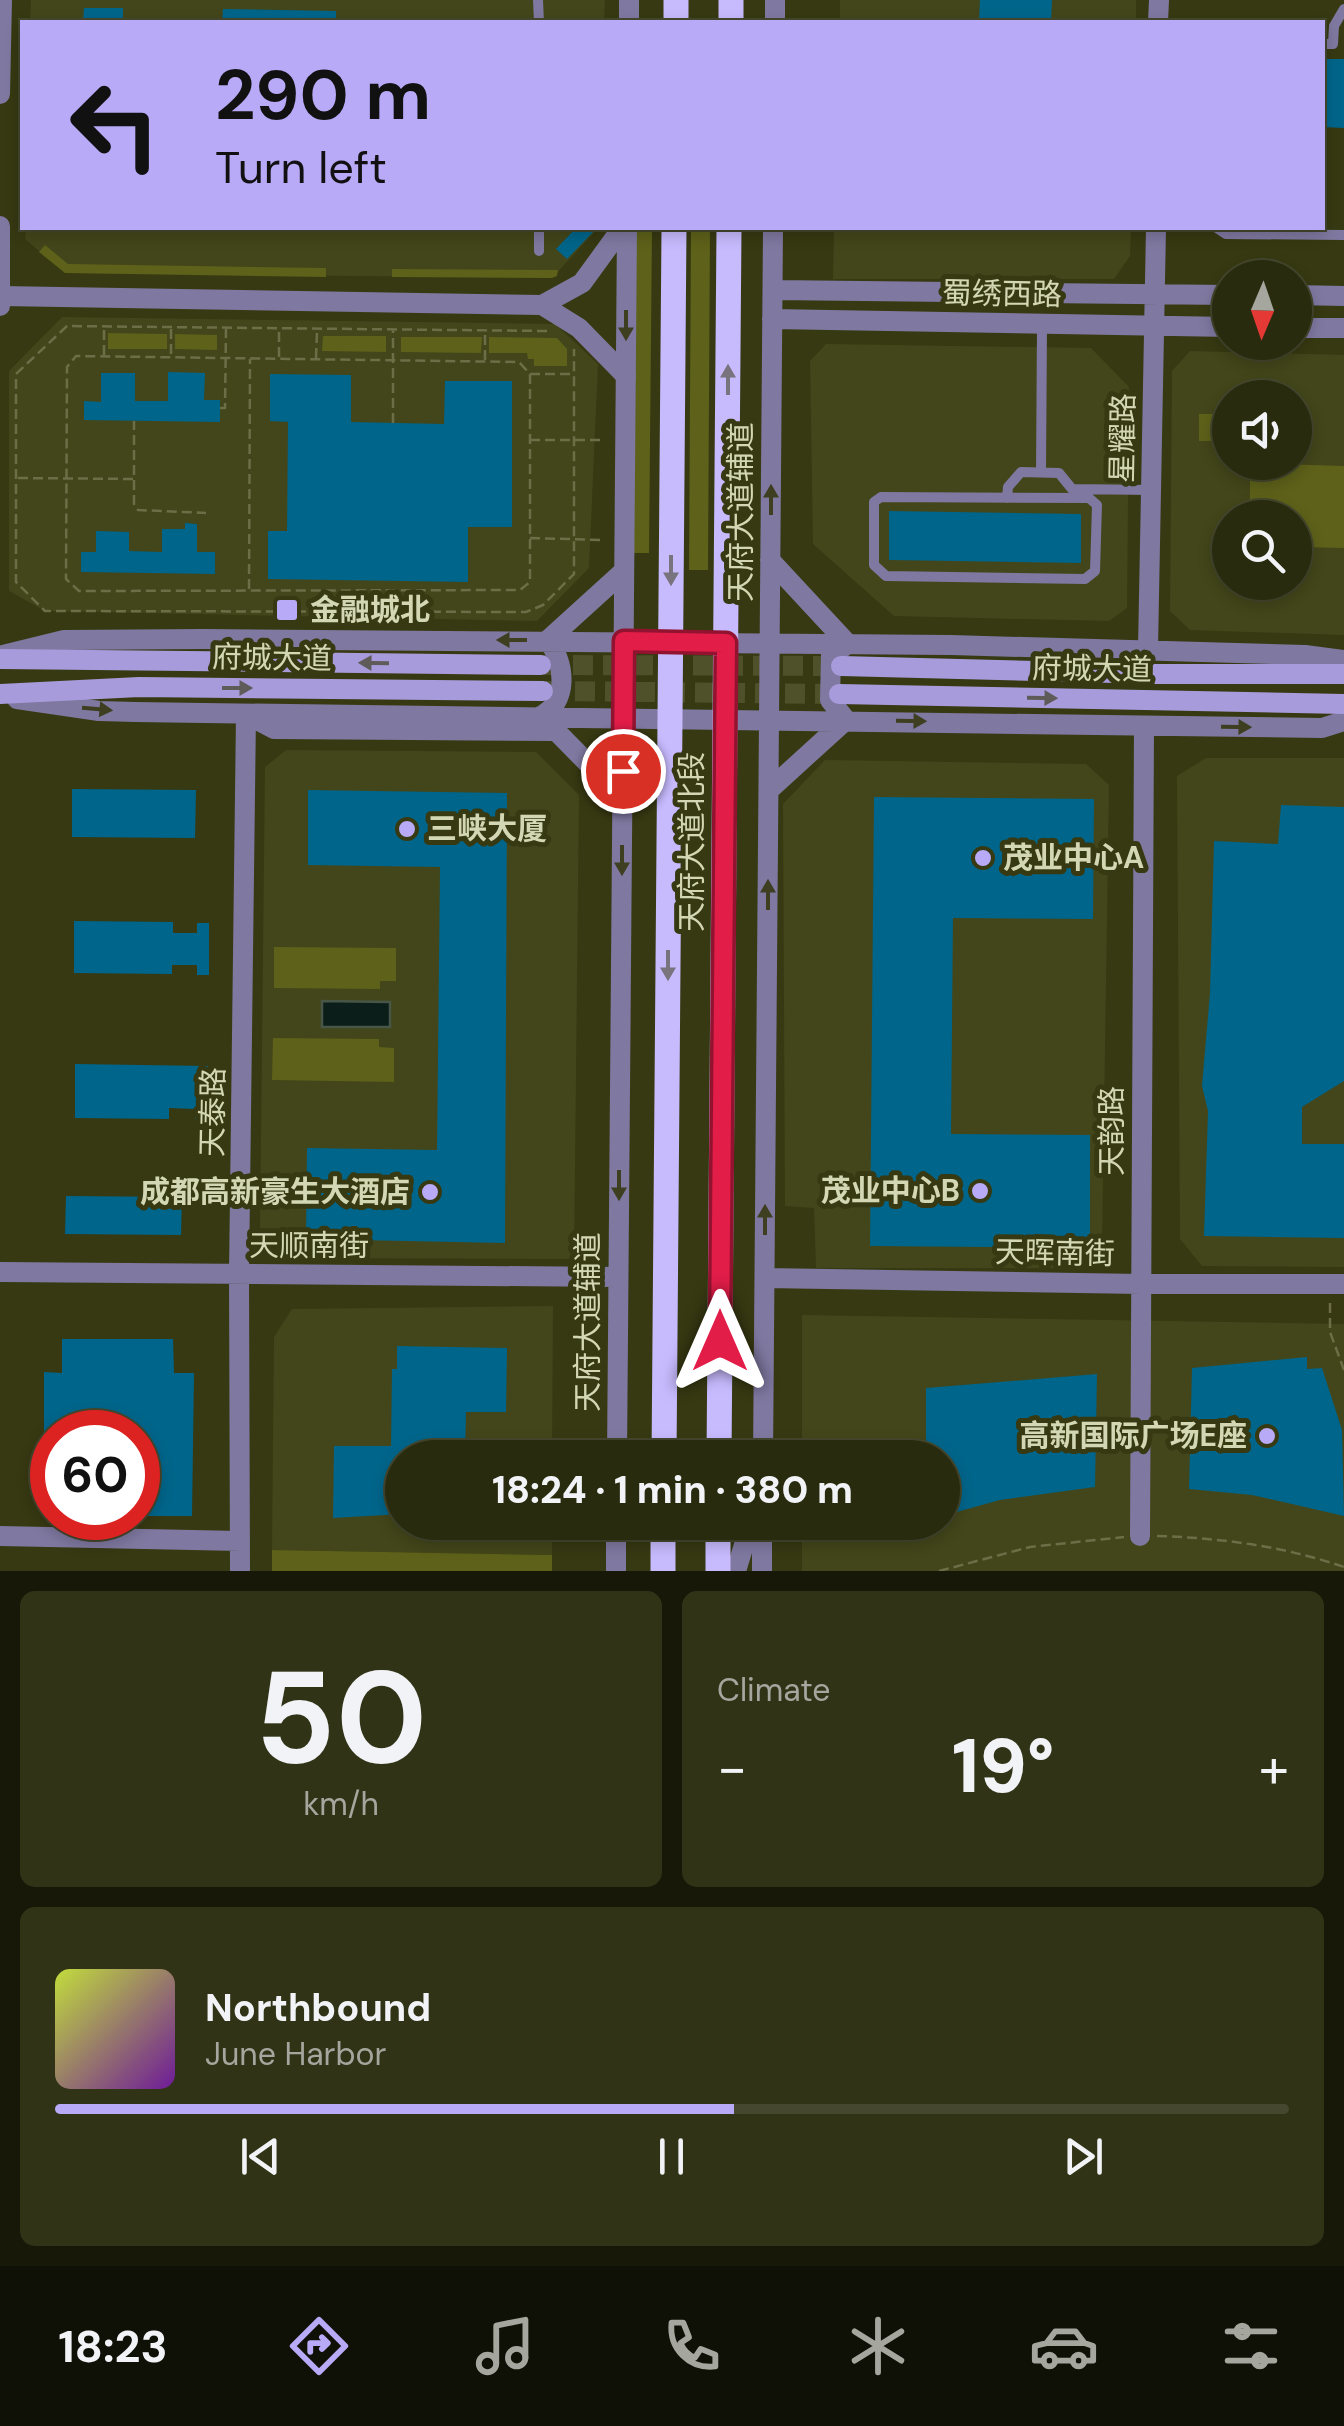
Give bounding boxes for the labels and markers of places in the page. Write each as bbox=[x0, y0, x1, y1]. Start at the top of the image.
place label: 金融城北 bbox=[310, 590, 430, 629]
marker: 金融城北 bbox=[274, 597, 300, 623]
pin bbox=[581, 729, 666, 814]
place label: 三峡大厦 bbox=[427, 809, 547, 848]
marker: 三峡大厦 bbox=[396, 818, 418, 840]
place label: 茂业中心A bbox=[1003, 838, 1144, 877]
marker: 茂业中心A bbox=[972, 847, 994, 869]
place label: 茂业中心B bbox=[821, 1171, 960, 1210]
place label: 成都高新豪生大酒店 bbox=[140, 1172, 410, 1211]
marker: 茂业中心B bbox=[969, 1180, 991, 1202]
marker: 成都高新豪生大酒店 bbox=[419, 1181, 441, 1203]
place label: 高新国际广场E座 bbox=[1020, 1416, 1247, 1455]
marker: 高新国际广场E座 bbox=[1256, 1425, 1278, 1447]

